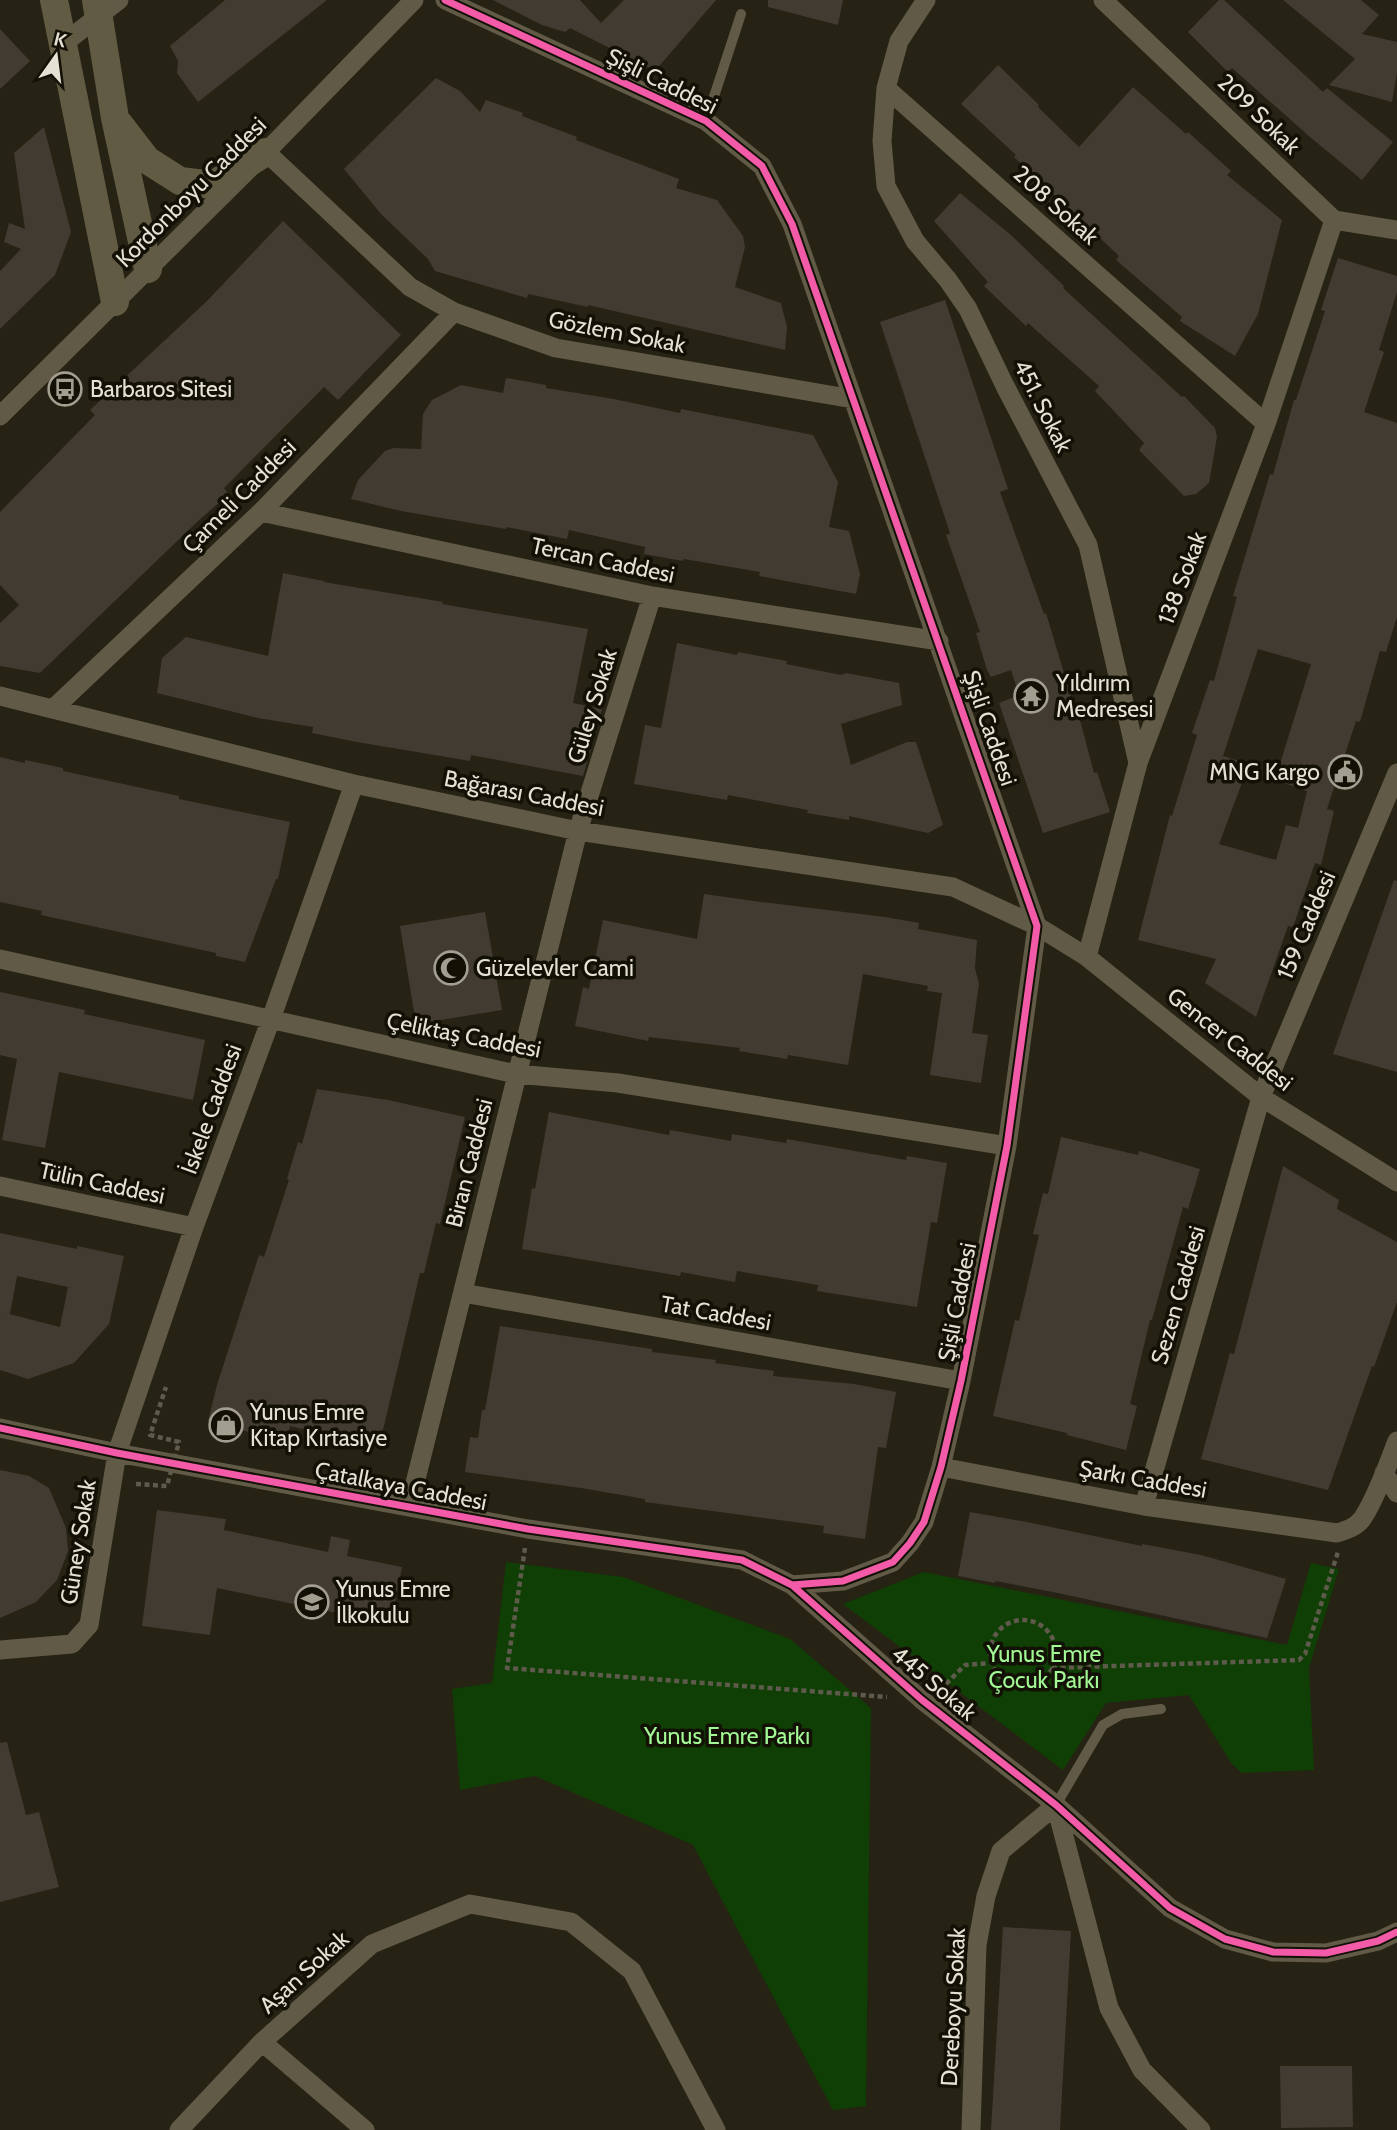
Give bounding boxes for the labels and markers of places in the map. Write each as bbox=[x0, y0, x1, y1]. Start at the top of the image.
bus stop icon: Barbaros Sitesi bbox=[46, 370, 84, 408]
place label: Barbaros Sitesi bbox=[90, 375, 232, 403]
place label: Yıldırım Medresesi bbox=[1055, 669, 1153, 723]
temple icon: Yıldırım Medresesi bbox=[1012, 677, 1050, 715]
public building icon: MNG Kargo bbox=[1326, 753, 1364, 791]
place label: MNG Kargo bbox=[1209, 758, 1320, 786]
mosque icon: Güzelevler Cami bbox=[432, 949, 470, 987]
place label: Güzelevler Cami bbox=[476, 954, 634, 982]
place label: Yunus Emre Kitap Kırtasiye bbox=[249, 1398, 388, 1452]
shop icon: Yunus Emre Kitap Kırtasiye bbox=[207, 1406, 245, 1444]
place label: Yunus Emre İlkokulu bbox=[335, 1575, 451, 1629]
school or university icon: Yunus Emre İlkokulu bbox=[293, 1583, 331, 1621]

